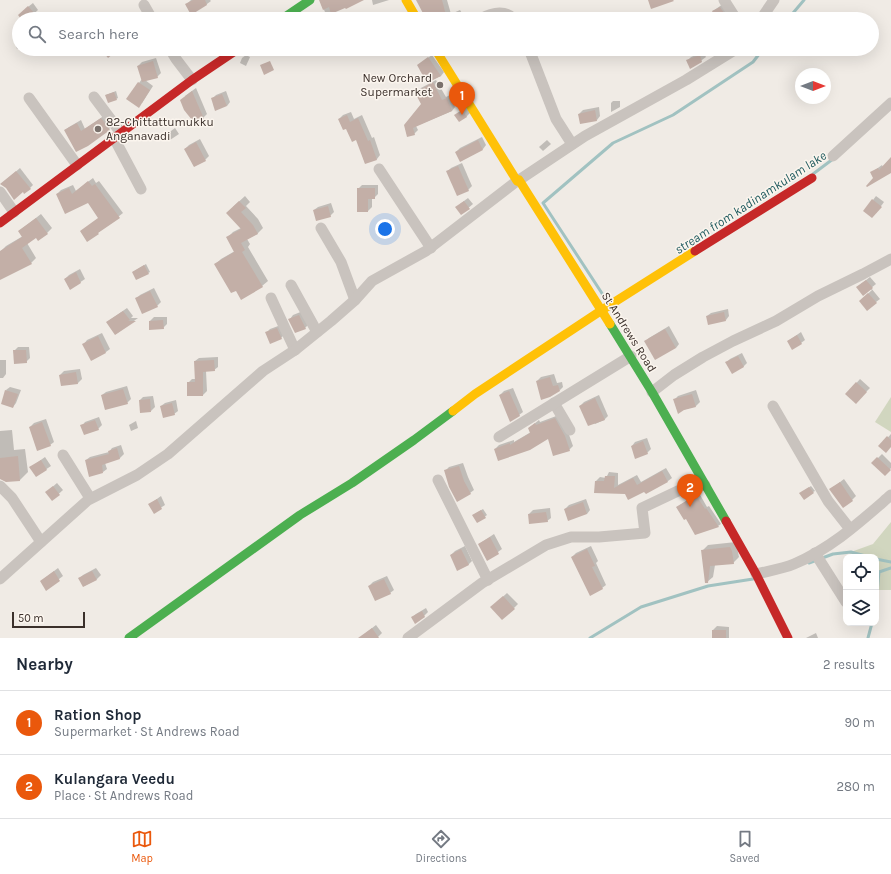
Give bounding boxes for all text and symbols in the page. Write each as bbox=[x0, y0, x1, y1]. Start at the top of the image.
search box bbox=[12, 12, 879, 56]
icon: search bbox=[26, 23, 48, 45]
text: Search here bbox=[58, 25, 139, 43]
north arrow bbox=[795, 68, 831, 104]
place label: New Orchard Supermarket bbox=[360, 71, 432, 99]
marker: New Orchard Supermarket bbox=[435, 80, 445, 90]
pin: 1 bbox=[449, 82, 475, 115]
place label: 82-Chittattumukku Anganavadi bbox=[106, 115, 214, 143]
marker: 82-Chittattumukku Anganavadi bbox=[93, 124, 103, 134]
water label: stream from kadinamkulam lake bbox=[672, 148, 829, 257]
your location bbox=[375, 219, 395, 239]
street label: St Andrews Road bbox=[599, 289, 659, 375]
pin: 2 bbox=[677, 474, 703, 507]
map controls bbox=[843, 554, 879, 626]
button: locate bbox=[843, 554, 879, 590]
button: layers bbox=[843, 590, 879, 626]
scale bar bbox=[12, 610, 85, 629]
text: 50 m bbox=[18, 612, 44, 625]
text: Nearby bbox=[16, 654, 73, 674]
text: 2 results bbox=[823, 657, 875, 672]
text: Ration Shop bbox=[54, 706, 141, 724]
text: 1 bbox=[27, 715, 31, 730]
text: 90 m bbox=[844, 715, 875, 730]
text: Supermarket · St Andrews Road bbox=[54, 724, 240, 739]
text: Kulangara Veedu bbox=[54, 770, 175, 788]
text: 2 bbox=[25, 779, 33, 794]
text: 280 m bbox=[837, 779, 875, 794]
text: Place · St Andrews Road bbox=[54, 788, 193, 803]
tab: Map bbox=[131, 828, 153, 865]
tab: Directions bbox=[415, 828, 467, 865]
tab: Saved bbox=[729, 828, 760, 865]

